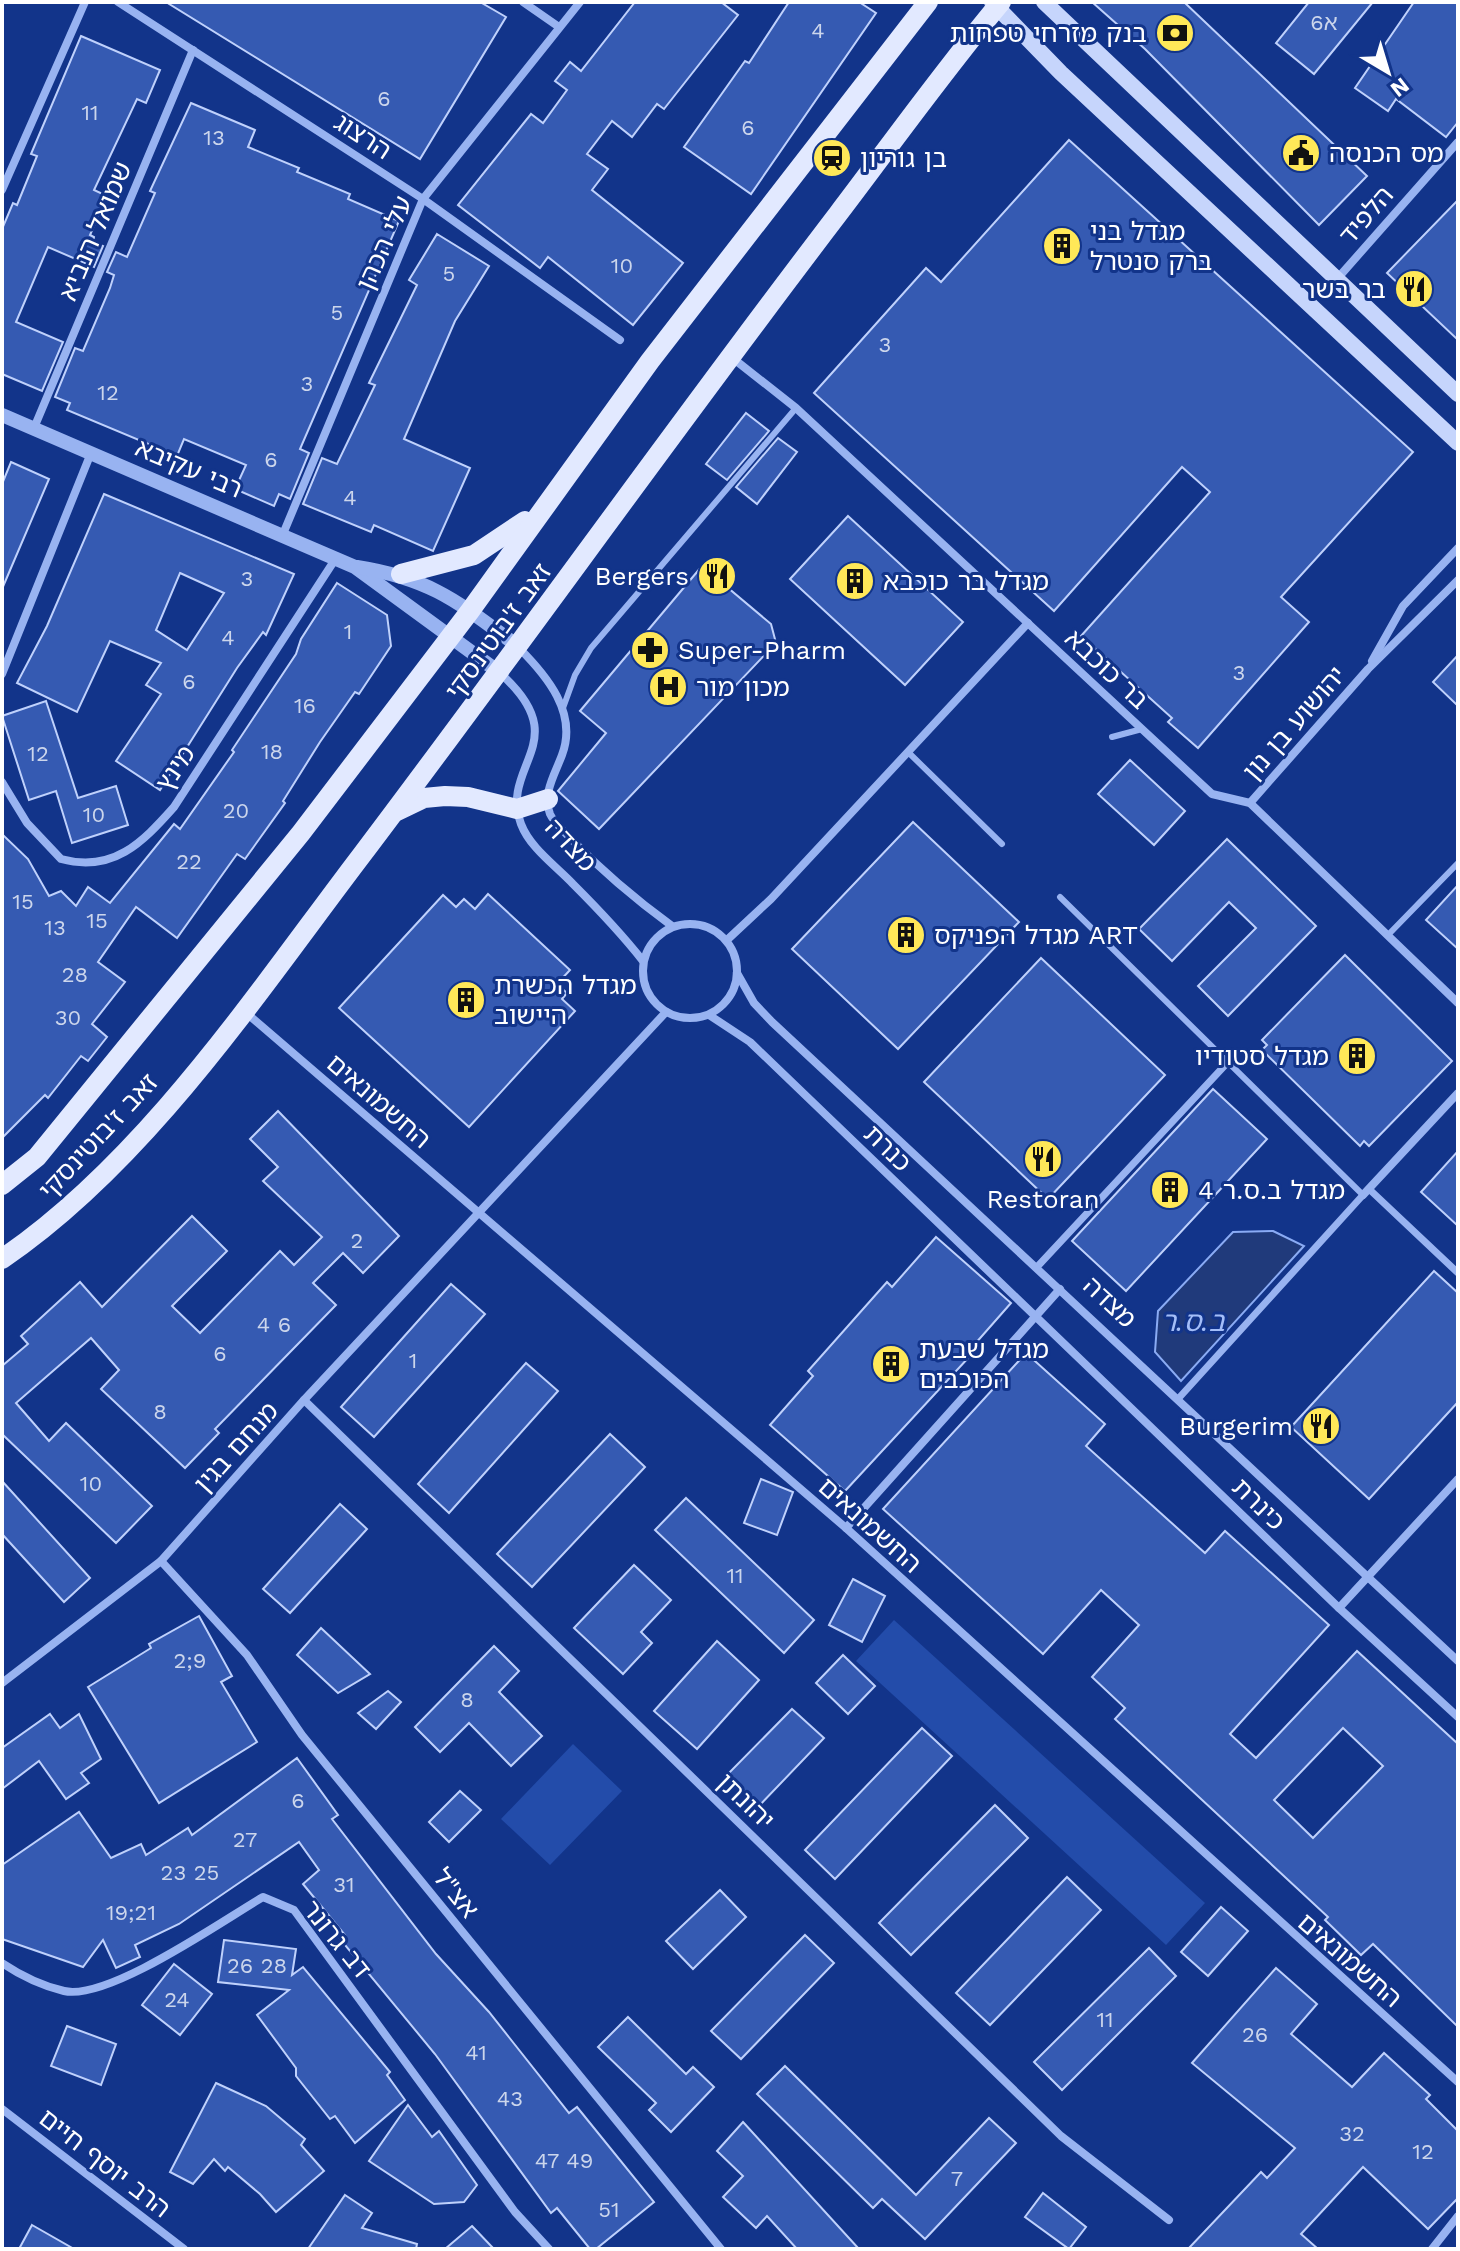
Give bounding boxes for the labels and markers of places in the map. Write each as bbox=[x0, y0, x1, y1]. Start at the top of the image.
bank icon: בנק מזרחי טפחות bbox=[1154, 12, 1196, 54]
place label: בנק מזרחי טפחות bbox=[950, 18, 1147, 48]
public building icon: מס הכנסה bbox=[1280, 132, 1322, 174]
station icon: בן גוריון bbox=[811, 137, 853, 179]
place label: מס הכנסה bbox=[1329, 138, 1444, 168]
place label: בן גוריון bbox=[860, 143, 947, 173]
place label: מגדל בני ברק סנטרל bbox=[1090, 216, 1212, 276]
building icon: מגדל בני ברק סנטרל bbox=[1041, 225, 1083, 267]
restaurant icon: בר בשר bbox=[1393, 268, 1435, 310]
place label: בר בשר bbox=[1302, 274, 1386, 304]
restaurant icon: Bergers bbox=[696, 555, 738, 597]
building icon: מגדל בר כוכבא bbox=[834, 560, 876, 602]
place label: Bergers bbox=[594, 561, 689, 591]
place label: מגדל בר כוכבא bbox=[883, 566, 1049, 596]
pharmacy icon: Super-Pharm bbox=[629, 629, 671, 671]
place label: Super-Pharm bbox=[678, 635, 846, 665]
hospital icon: מכון מור bbox=[647, 666, 689, 708]
place label: מכון מור bbox=[696, 672, 790, 702]
building icon: מגדל הפניקס ART bbox=[885, 914, 927, 956]
place label: מגדל הפניקס ART bbox=[934, 920, 1138, 950]
place label: מגדל הכשרת היישוב bbox=[494, 970, 637, 1030]
building icon: מגדל הכשרת היישוב bbox=[445, 979, 487, 1021]
building icon: מגדל סטודיו bbox=[1336, 1035, 1378, 1077]
place label: מגדל סטודיו bbox=[1195, 1041, 1329, 1071]
restaurant icon: Restoran bbox=[1022, 1138, 1064, 1180]
building icon: מגדל ב.ס.ר 4 bbox=[1149, 1169, 1191, 1211]
place label: מגדל ב.ס.ר 4 bbox=[1198, 1175, 1345, 1205]
place label: Restoran bbox=[986, 1184, 1100, 1214]
place label: מגדל שבעת הכוכבים bbox=[919, 1334, 1049, 1394]
building icon: מגדל שבעת הכוכבים bbox=[870, 1343, 912, 1385]
restaurant icon: Burgerim bbox=[1300, 1405, 1342, 1447]
place label: Burgerim bbox=[1179, 1411, 1293, 1441]

